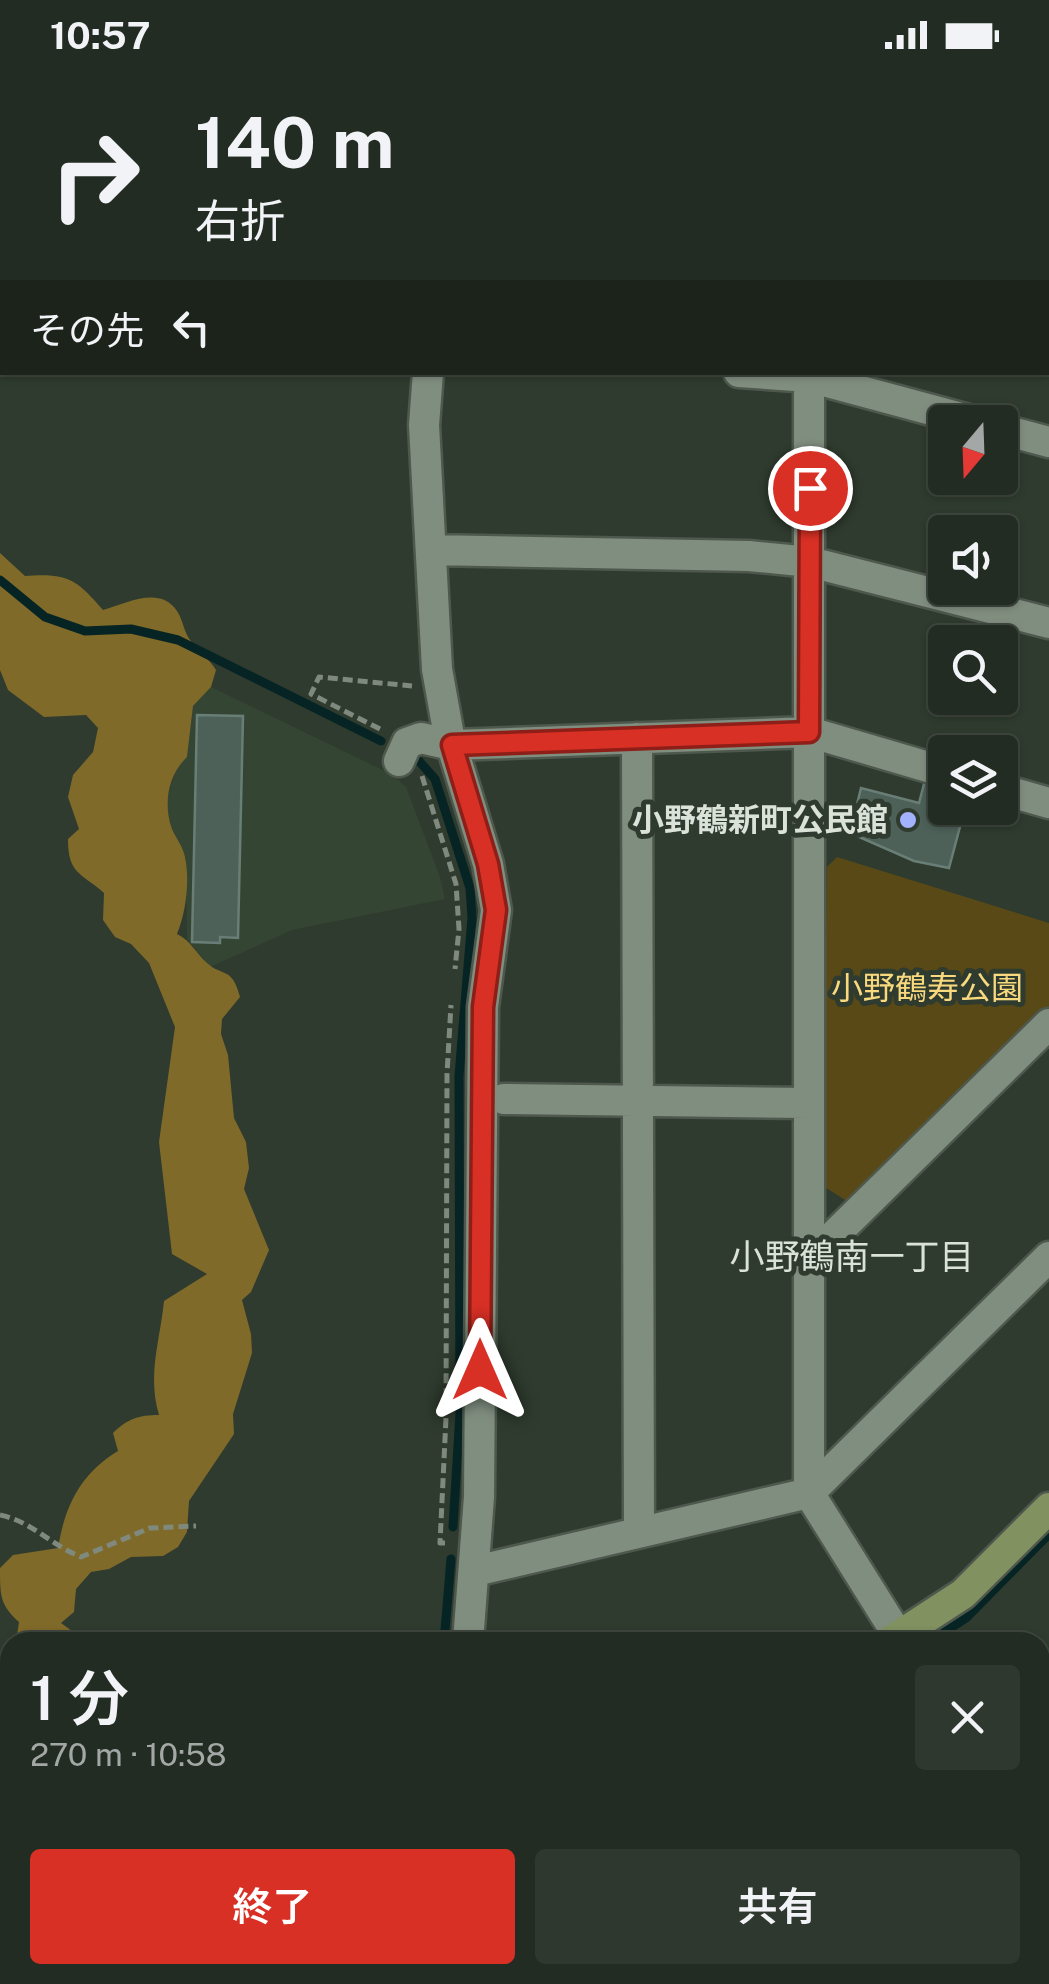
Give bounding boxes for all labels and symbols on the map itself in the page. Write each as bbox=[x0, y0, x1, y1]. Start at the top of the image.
north arrow bbox=[928, 405, 1018, 495]
pin bbox=[768, 446, 853, 531]
place label: 小野鶴新町公民館 bbox=[632, 801, 888, 838]
marker: 小野鶴新町公民館 bbox=[897, 809, 919, 831]
park label: 小野鶴寿公園 bbox=[831, 969, 1023, 1006]
district label: 小野鶴南一丁目 bbox=[729, 1236, 975, 1277]
position arrow bbox=[428, 1318, 532, 1422]

